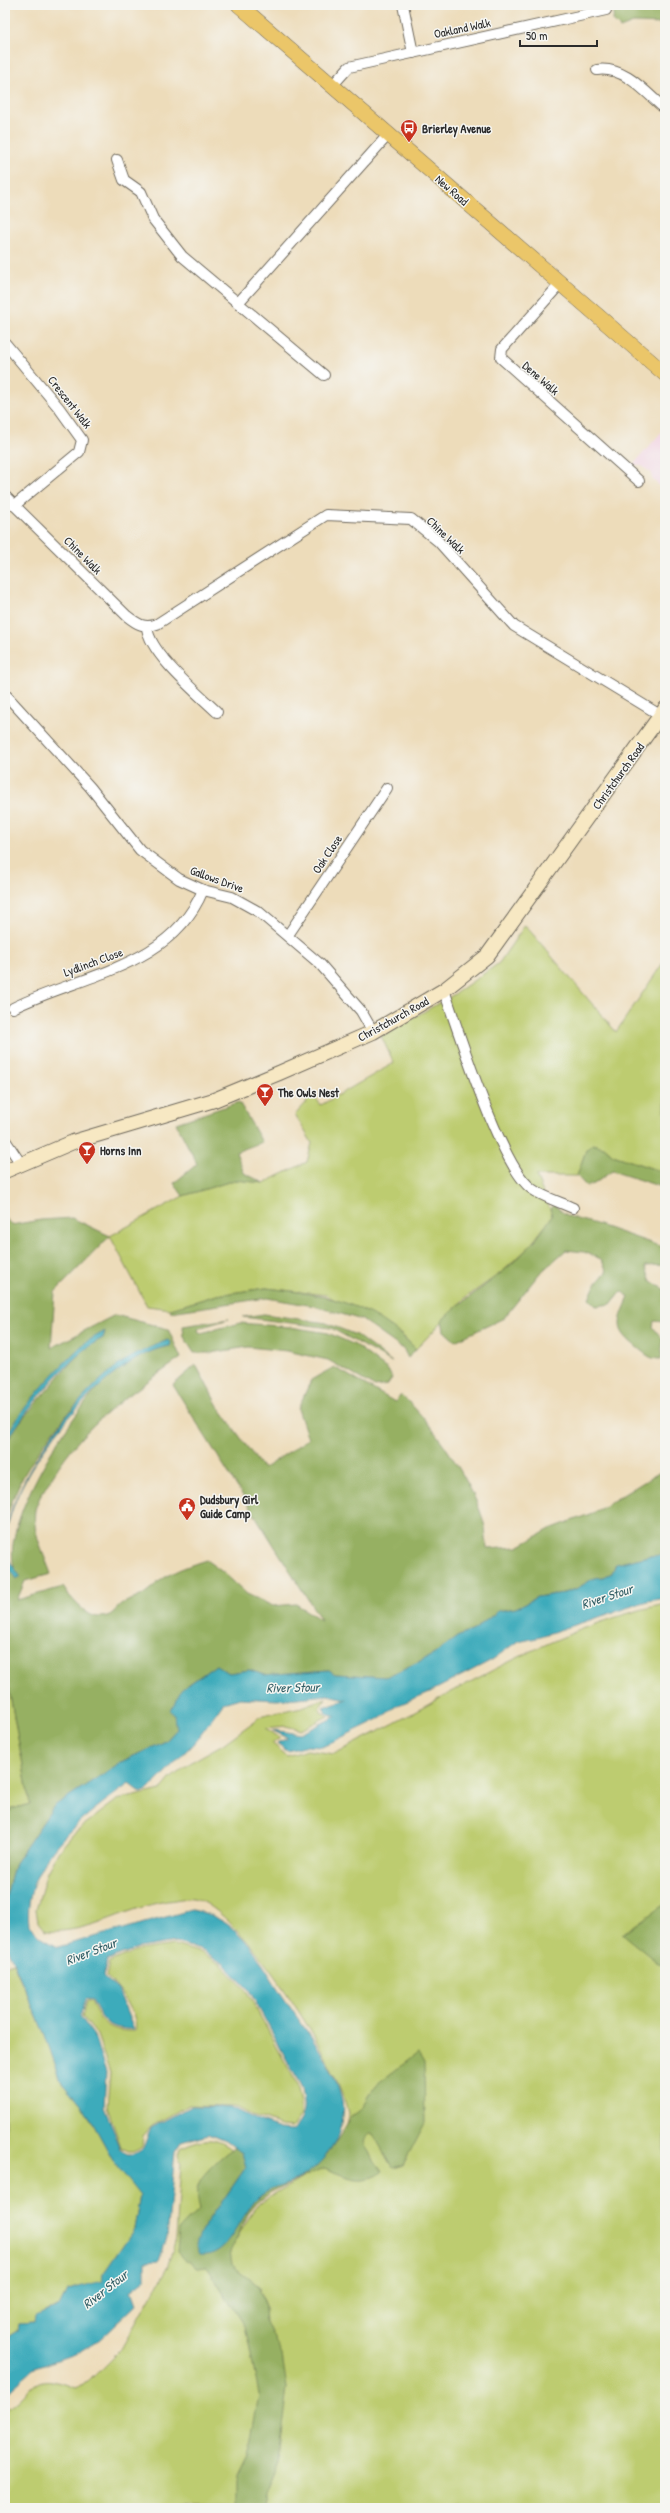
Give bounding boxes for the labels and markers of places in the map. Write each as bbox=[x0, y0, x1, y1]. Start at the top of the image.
bus stop icon: Brierley Avenue bbox=[399, 118, 419, 143]
place label: Brierley Avenue bbox=[422, 120, 491, 138]
bar icon: The Owls Nest bbox=[255, 1082, 275, 1107]
place label: The Owls Nest bbox=[277, 1084, 340, 1101]
bar icon: Horns Inn bbox=[77, 1140, 97, 1165]
place label: Horns Inn bbox=[100, 1142, 142, 1159]
place label: Dudsbury Girl Guide Camp bbox=[200, 1491, 259, 1523]
public building icon: Dudsbury Girl Guide Camp bbox=[177, 1496, 197, 1521]

